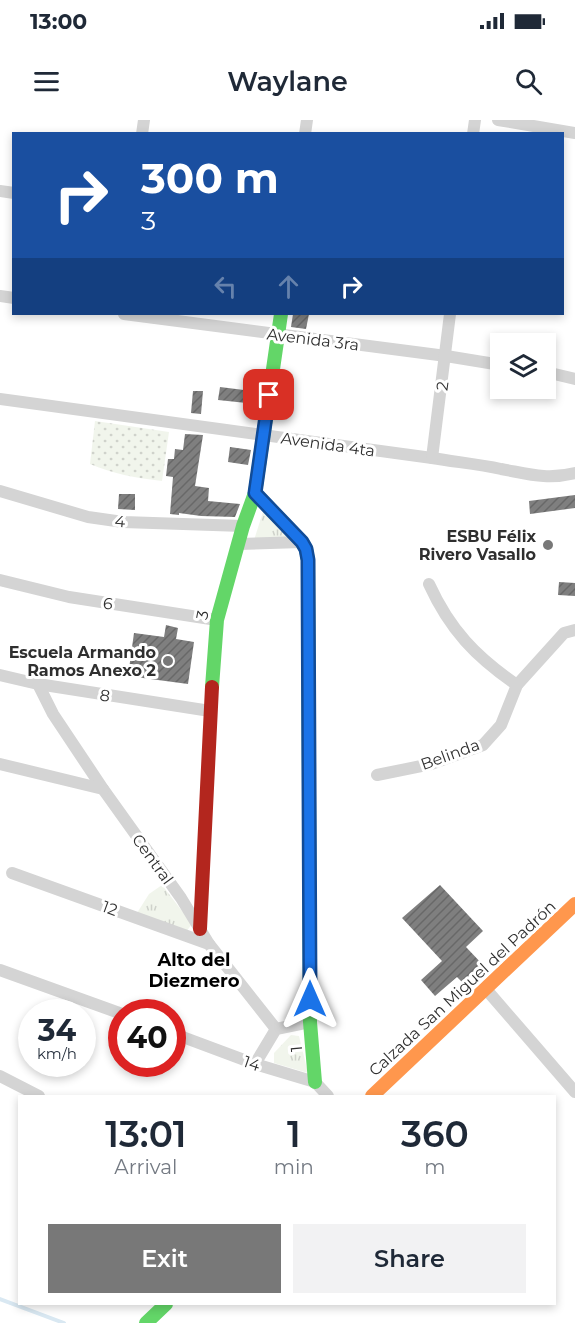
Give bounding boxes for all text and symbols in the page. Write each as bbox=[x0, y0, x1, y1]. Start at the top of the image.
text: 13:00 bbox=[30, 8, 87, 35]
icon: menu bbox=[30, 65, 63, 98]
text: Waylane bbox=[227, 65, 348, 98]
icon: search bbox=[512, 65, 545, 98]
text: 300 m bbox=[141, 152, 279, 204]
icon: right bbox=[42, 156, 120, 234]
text: 3 bbox=[141, 204, 156, 237]
icon: left bbox=[209, 270, 242, 303]
icon: ahead bbox=[272, 270, 305, 303]
icon: right bbox=[335, 270, 368, 303]
street label: Avenida 3ra bbox=[266, 324, 360, 355]
map controls bbox=[490, 333, 556, 399]
button: layers bbox=[490, 333, 556, 399]
pin bbox=[243, 369, 294, 420]
icon: arrive bbox=[252, 378, 285, 411]
street label: 2 bbox=[432, 380, 453, 392]
street label: Avenida 4ta bbox=[280, 428, 376, 461]
street label: 4 bbox=[114, 512, 126, 531]
place label: ESBU Félix Rivero Vasallo bbox=[419, 527, 536, 564]
marker: ESBU Félix Rivero Vasallo bbox=[541, 538, 555, 552]
street label: 6 bbox=[102, 593, 114, 614]
street label: 3 bbox=[192, 609, 213, 621]
place label: Escuela Armando Ramos Anexo 2 bbox=[9, 643, 156, 680]
marker: Escuela Armando Ramos Anexo 2 bbox=[161, 654, 175, 668]
street label: 8 bbox=[98, 685, 111, 706]
street label: Belinda bbox=[418, 735, 482, 774]
street label: Central bbox=[128, 830, 177, 888]
street label: 12 bbox=[100, 897, 120, 920]
street label: Calzada San Miguel del Padrón bbox=[365, 897, 560, 1080]
district label: Alto del Diezmero bbox=[148, 949, 240, 992]
position arrow bbox=[278, 967, 342, 1031]
speed limit sign: 40 bbox=[108, 999, 186, 1077]
text: 34 bbox=[38, 1012, 76, 1049]
text: km/h bbox=[37, 1044, 77, 1063]
street label: 1 bbox=[287, 1045, 306, 1053]
street label: 14 bbox=[241, 1052, 263, 1075]
text: 13:01 bbox=[105, 1112, 187, 1156]
text: 1 bbox=[287, 1112, 301, 1156]
text: 360 bbox=[401, 1112, 469, 1156]
text: Arrival bbox=[114, 1155, 177, 1179]
text: min bbox=[274, 1155, 314, 1179]
text: m bbox=[424, 1155, 446, 1179]
button: Exit bbox=[48, 1224, 281, 1293]
button: Share bbox=[293, 1224, 526, 1293]

